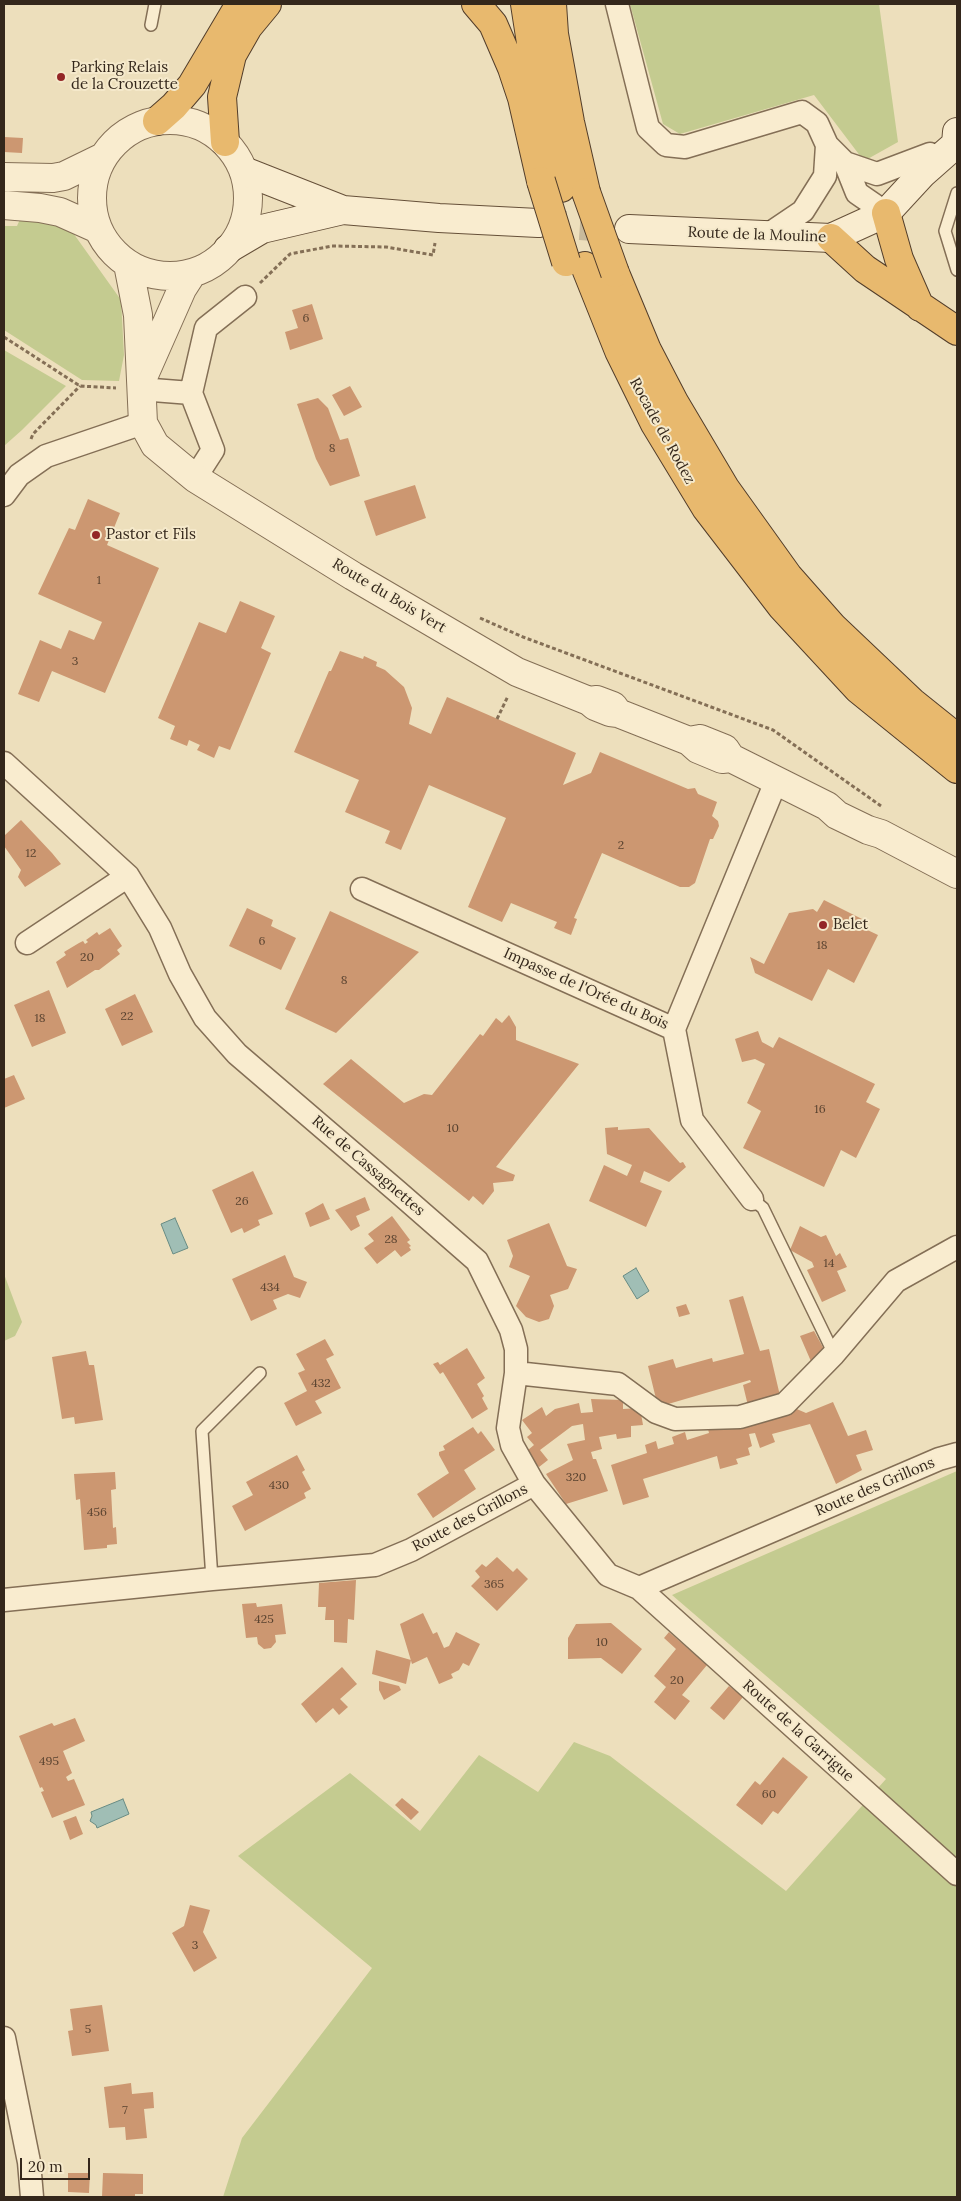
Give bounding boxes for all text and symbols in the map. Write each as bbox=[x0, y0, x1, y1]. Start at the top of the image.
place label: Parking Relais de la Crouzette bbox=[71, 59, 178, 94]
marker: Parking Relais de la Crouzette bbox=[55, 71, 67, 83]
street label: Route de la Mouline bbox=[687, 224, 827, 246]
house number: 6 bbox=[303, 312, 309, 326]
street label: Rocade de Rodez bbox=[625, 375, 699, 487]
house number: 8 bbox=[329, 442, 335, 456]
place label: Pastor et Fils bbox=[106, 526, 196, 544]
marker: Pastor et Fils bbox=[90, 529, 102, 541]
street label: Route du Bois Vert bbox=[329, 555, 449, 637]
house number: 1 bbox=[97, 574, 101, 588]
house number: 3 bbox=[72, 655, 78, 669]
house number: 2 bbox=[618, 839, 624, 853]
house number: 12 bbox=[26, 847, 36, 861]
place label: Belet bbox=[833, 916, 868, 934]
marker: Belet bbox=[817, 919, 829, 931]
house number: 6 bbox=[259, 935, 265, 949]
house number: 18 bbox=[816, 939, 828, 953]
street label: Impasse de l'Orée du Bois bbox=[501, 944, 671, 1034]
house number: 20 bbox=[80, 951, 94, 965]
house number: 8 bbox=[341, 974, 347, 988]
house number: 22 bbox=[121, 1010, 133, 1024]
house number: 18 bbox=[34, 1012, 46, 1026]
house number: 16 bbox=[814, 1103, 826, 1117]
street label: Rue de Cassagnettes bbox=[308, 1112, 428, 1220]
house number: 10 bbox=[447, 1122, 459, 1136]
house number: 26 bbox=[235, 1195, 249, 1209]
house number: 28 bbox=[384, 1233, 398, 1247]
house number: 14 bbox=[824, 1257, 834, 1271]
house number: 434 bbox=[260, 1281, 280, 1295]
house number: 432 bbox=[311, 1377, 331, 1391]
street label: Route des Grillons bbox=[813, 1454, 937, 1520]
house number: 320 bbox=[566, 1471, 586, 1485]
house number: 430 bbox=[269, 1479, 289, 1493]
street label: Route des Grillons bbox=[409, 1480, 531, 1556]
house number: 456 bbox=[87, 1506, 107, 1520]
house number: 365 bbox=[484, 1578, 504, 1592]
house number: 425 bbox=[254, 1613, 274, 1627]
house number: 10 bbox=[596, 1636, 608, 1650]
house number: 20 bbox=[670, 1674, 684, 1688]
street label: Route de la Garrigue bbox=[739, 1676, 857, 1786]
house number: 495 bbox=[39, 1755, 59, 1769]
house number: 60 bbox=[762, 1788, 776, 1802]
house number: 3 bbox=[192, 1939, 198, 1953]
house number: 5 bbox=[85, 2023, 91, 2037]
house number: 7 bbox=[122, 2104, 128, 2118]
scale bar bbox=[22, 2148, 92, 2180]
text: 20 m bbox=[28, 2157, 63, 2176]

